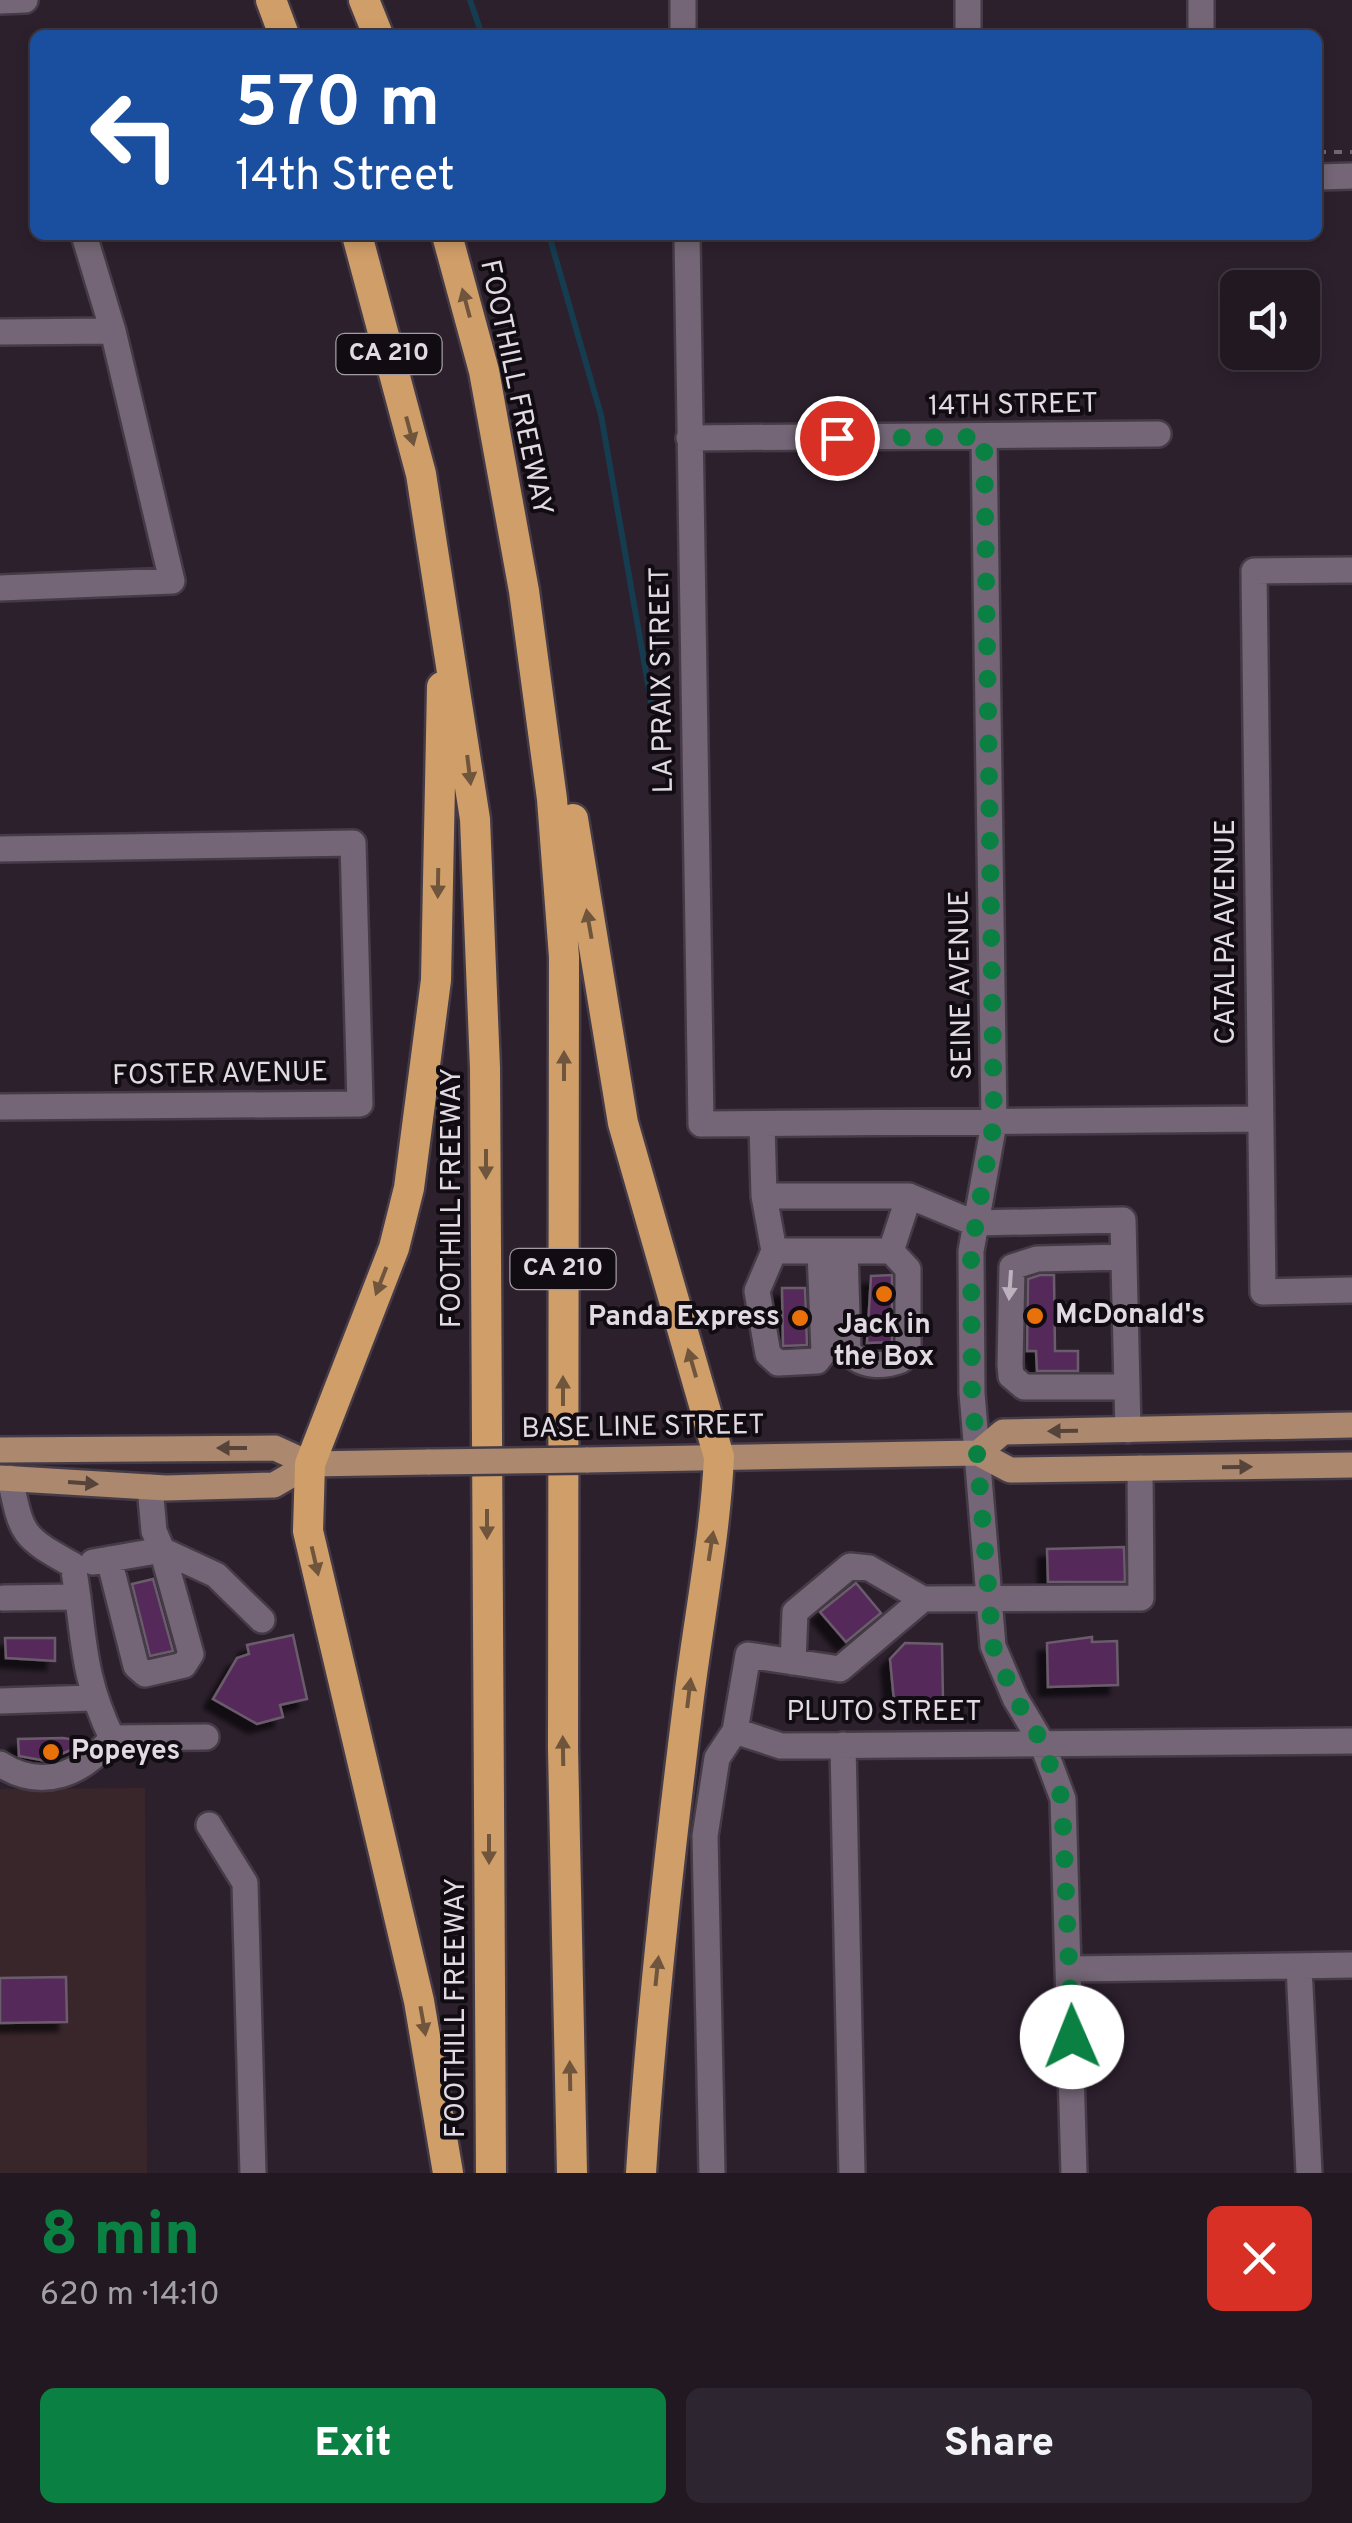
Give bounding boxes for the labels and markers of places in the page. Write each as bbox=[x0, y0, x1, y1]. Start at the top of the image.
pin bbox=[795, 396, 880, 481]
marker: Jack in the Box bbox=[873, 1283, 895, 1305]
place label: McDonald's bbox=[1055, 1298, 1205, 1334]
place label: Panda Express bbox=[588, 1300, 780, 1336]
marker: McDonald's bbox=[1024, 1305, 1046, 1327]
marker: Panda Express bbox=[789, 1307, 811, 1329]
place label: Jack in the Box bbox=[834, 1308, 934, 1376]
place label: Popeyes bbox=[71, 1734, 180, 1770]
marker: Popeyes bbox=[40, 1741, 62, 1763]

